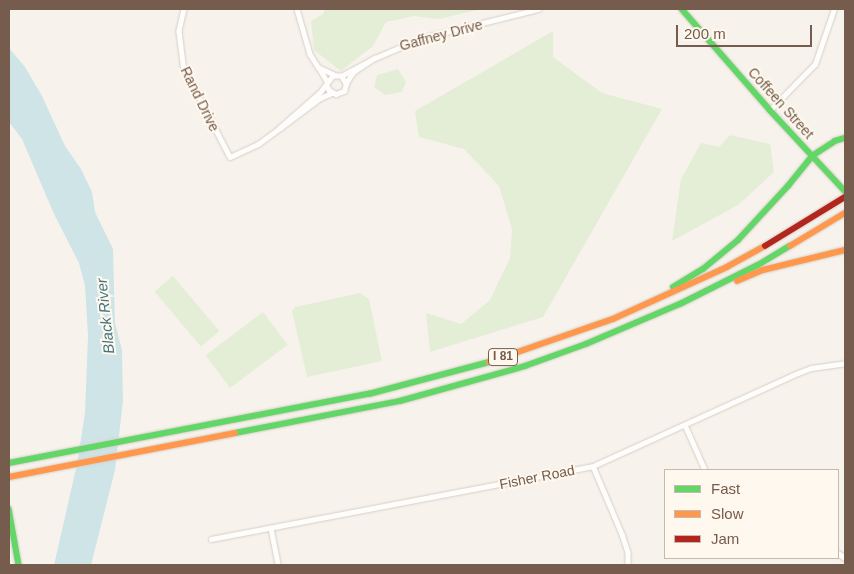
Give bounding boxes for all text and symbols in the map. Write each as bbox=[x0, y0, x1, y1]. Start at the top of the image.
scale bar bbox=[679, 15, 815, 47]
street label: Gaffney Drive bbox=[398, 16, 484, 54]
text: 200 m bbox=[684, 25, 726, 42]
street label: Rand Drive bbox=[177, 64, 223, 134]
street label: Coffeen Street bbox=[745, 64, 817, 142]
water label: Black River bbox=[92, 277, 118, 355]
road number: I 81 bbox=[487, 348, 519, 367]
street label: Fisher Road bbox=[498, 461, 576, 493]
legend bbox=[664, 469, 839, 559]
text: Fast bbox=[711, 480, 740, 497]
text: Slow bbox=[711, 505, 744, 522]
text: Jam bbox=[711, 530, 739, 547]

